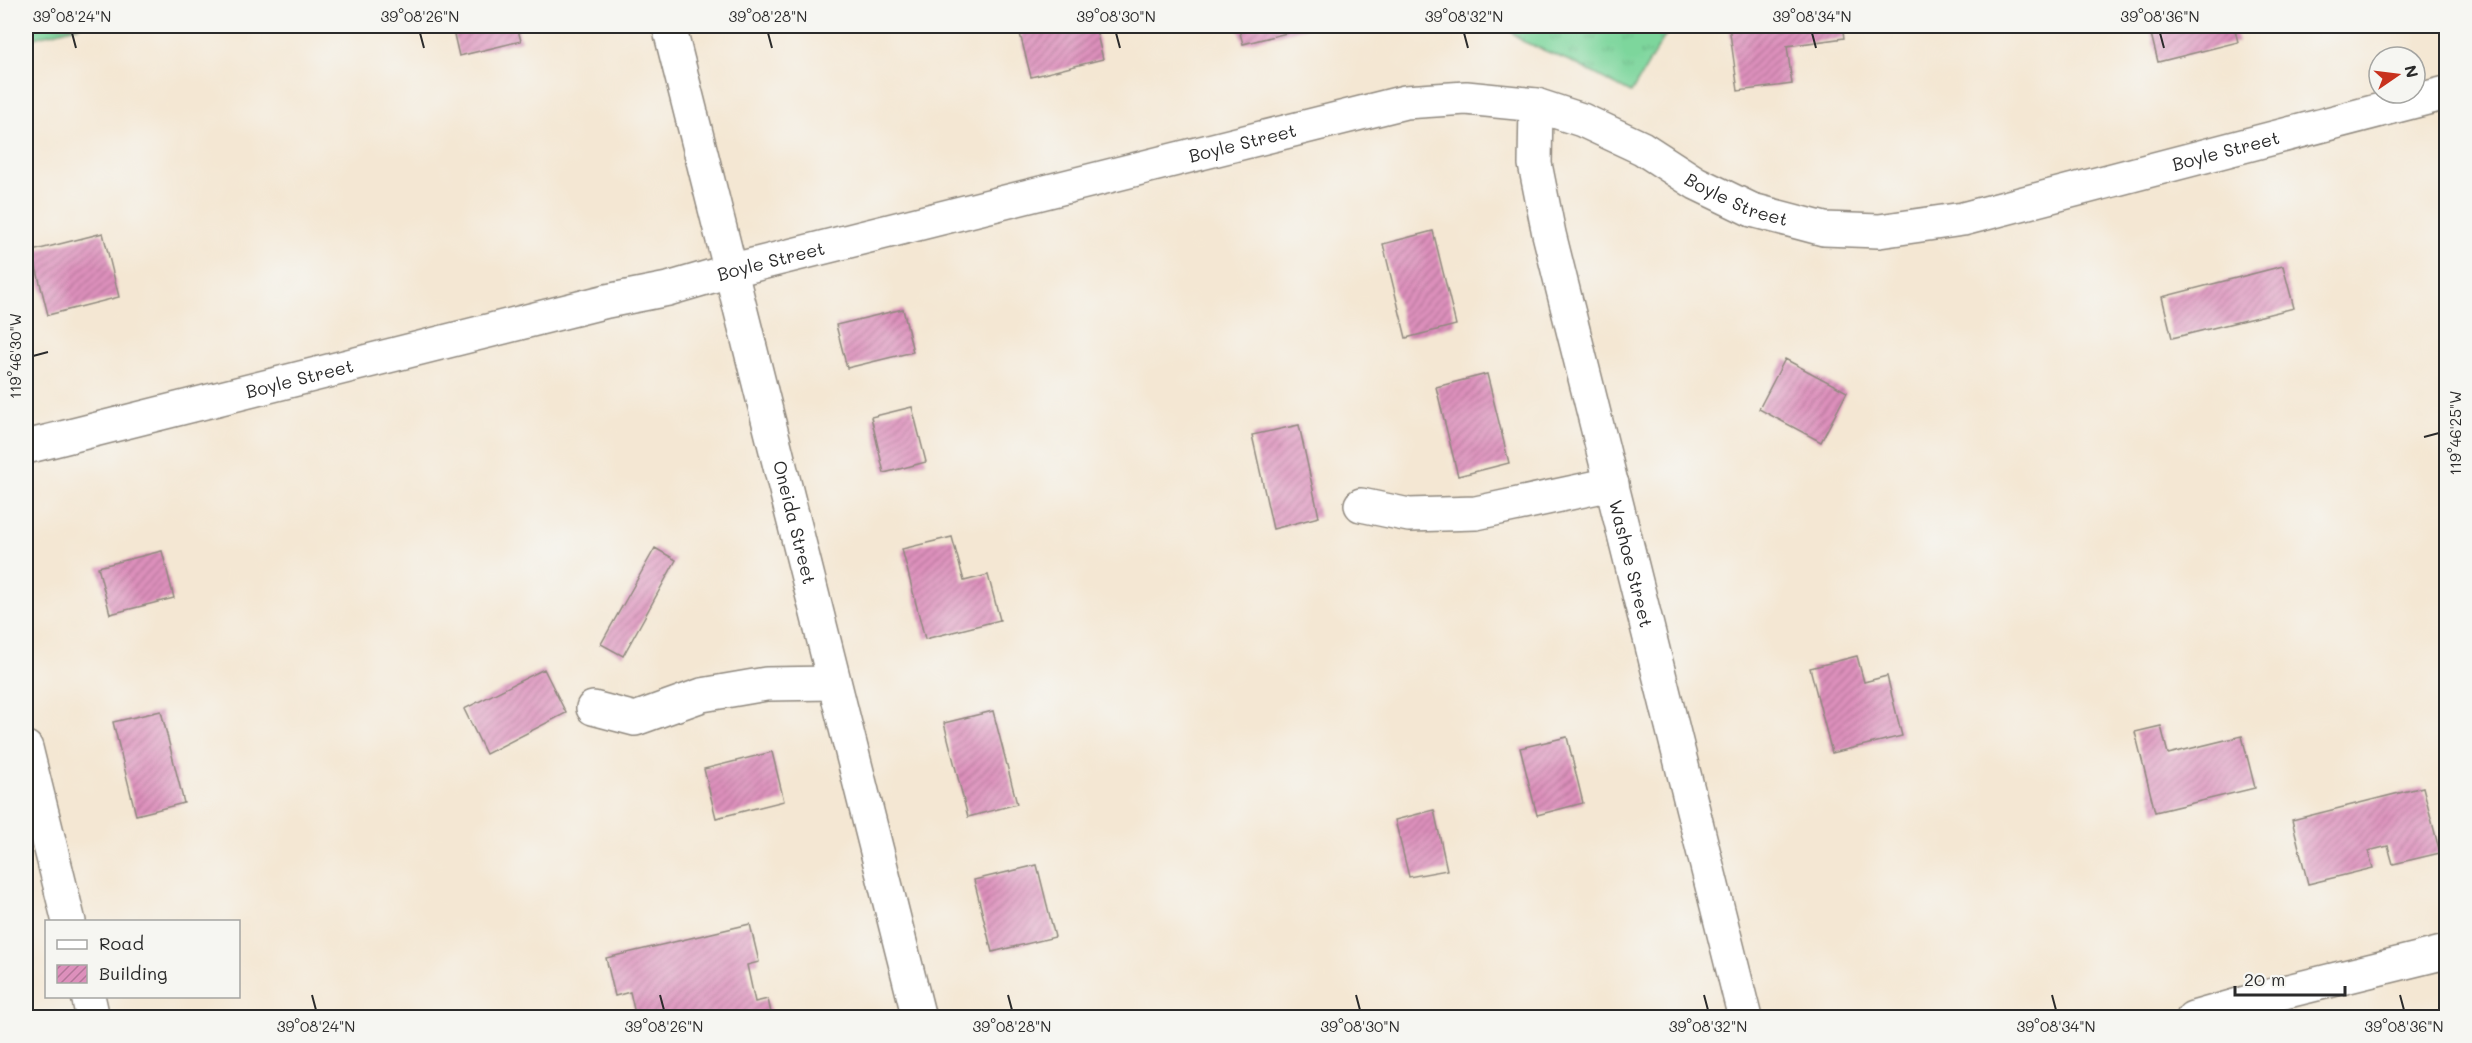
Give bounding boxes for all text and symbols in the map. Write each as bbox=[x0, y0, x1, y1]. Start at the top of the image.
text: 39°08'24"N bbox=[33, 6, 111, 26]
text: 39°08'26"N bbox=[381, 6, 459, 26]
text: 39°08'28"N bbox=[729, 6, 807, 26]
text: 39°08'30"N bbox=[1076, 6, 1156, 26]
text: 39°08'32"N bbox=[1425, 6, 1503, 26]
text: 39°08'34"N bbox=[1772, 6, 1852, 26]
text: 39°08'36"N bbox=[2120, 6, 2200, 26]
north arrow bbox=[2367, 45, 2427, 105]
text: N bbox=[2400, 63, 2424, 80]
street label: Boyle Street bbox=[1186, 118, 1299, 168]
street label: Boyle Street bbox=[2169, 125, 2282, 176]
street label: Boyle Street bbox=[1680, 167, 1791, 231]
street label: Boyle Street bbox=[714, 236, 827, 286]
text: 119°46'30"W bbox=[5, 313, 25, 399]
street label: Boyle Street bbox=[243, 353, 356, 403]
text: 119°46'25"W bbox=[2445, 391, 2465, 475]
street label: Oneida Street bbox=[768, 458, 822, 587]
street label: Washoe Street bbox=[1604, 497, 1659, 630]
legend bbox=[45, 920, 240, 998]
text: Road bbox=[99, 931, 144, 955]
scale bar bbox=[2235, 959, 2344, 997]
text: Building bbox=[99, 961, 167, 985]
text: 20 m bbox=[2244, 967, 2285, 991]
text: 39°08'24"N bbox=[277, 1016, 355, 1036]
text: 39°08'26"N bbox=[625, 1016, 703, 1036]
text: 39°08'28"N bbox=[973, 1016, 1051, 1036]
text: 39°08'30"N bbox=[1320, 1016, 1400, 1036]
text: 39°08'32"N bbox=[1669, 1016, 1747, 1036]
text: 39°08'34"N bbox=[2016, 1016, 2096, 1036]
text: 39°08'36"N bbox=[2364, 1016, 2444, 1036]

